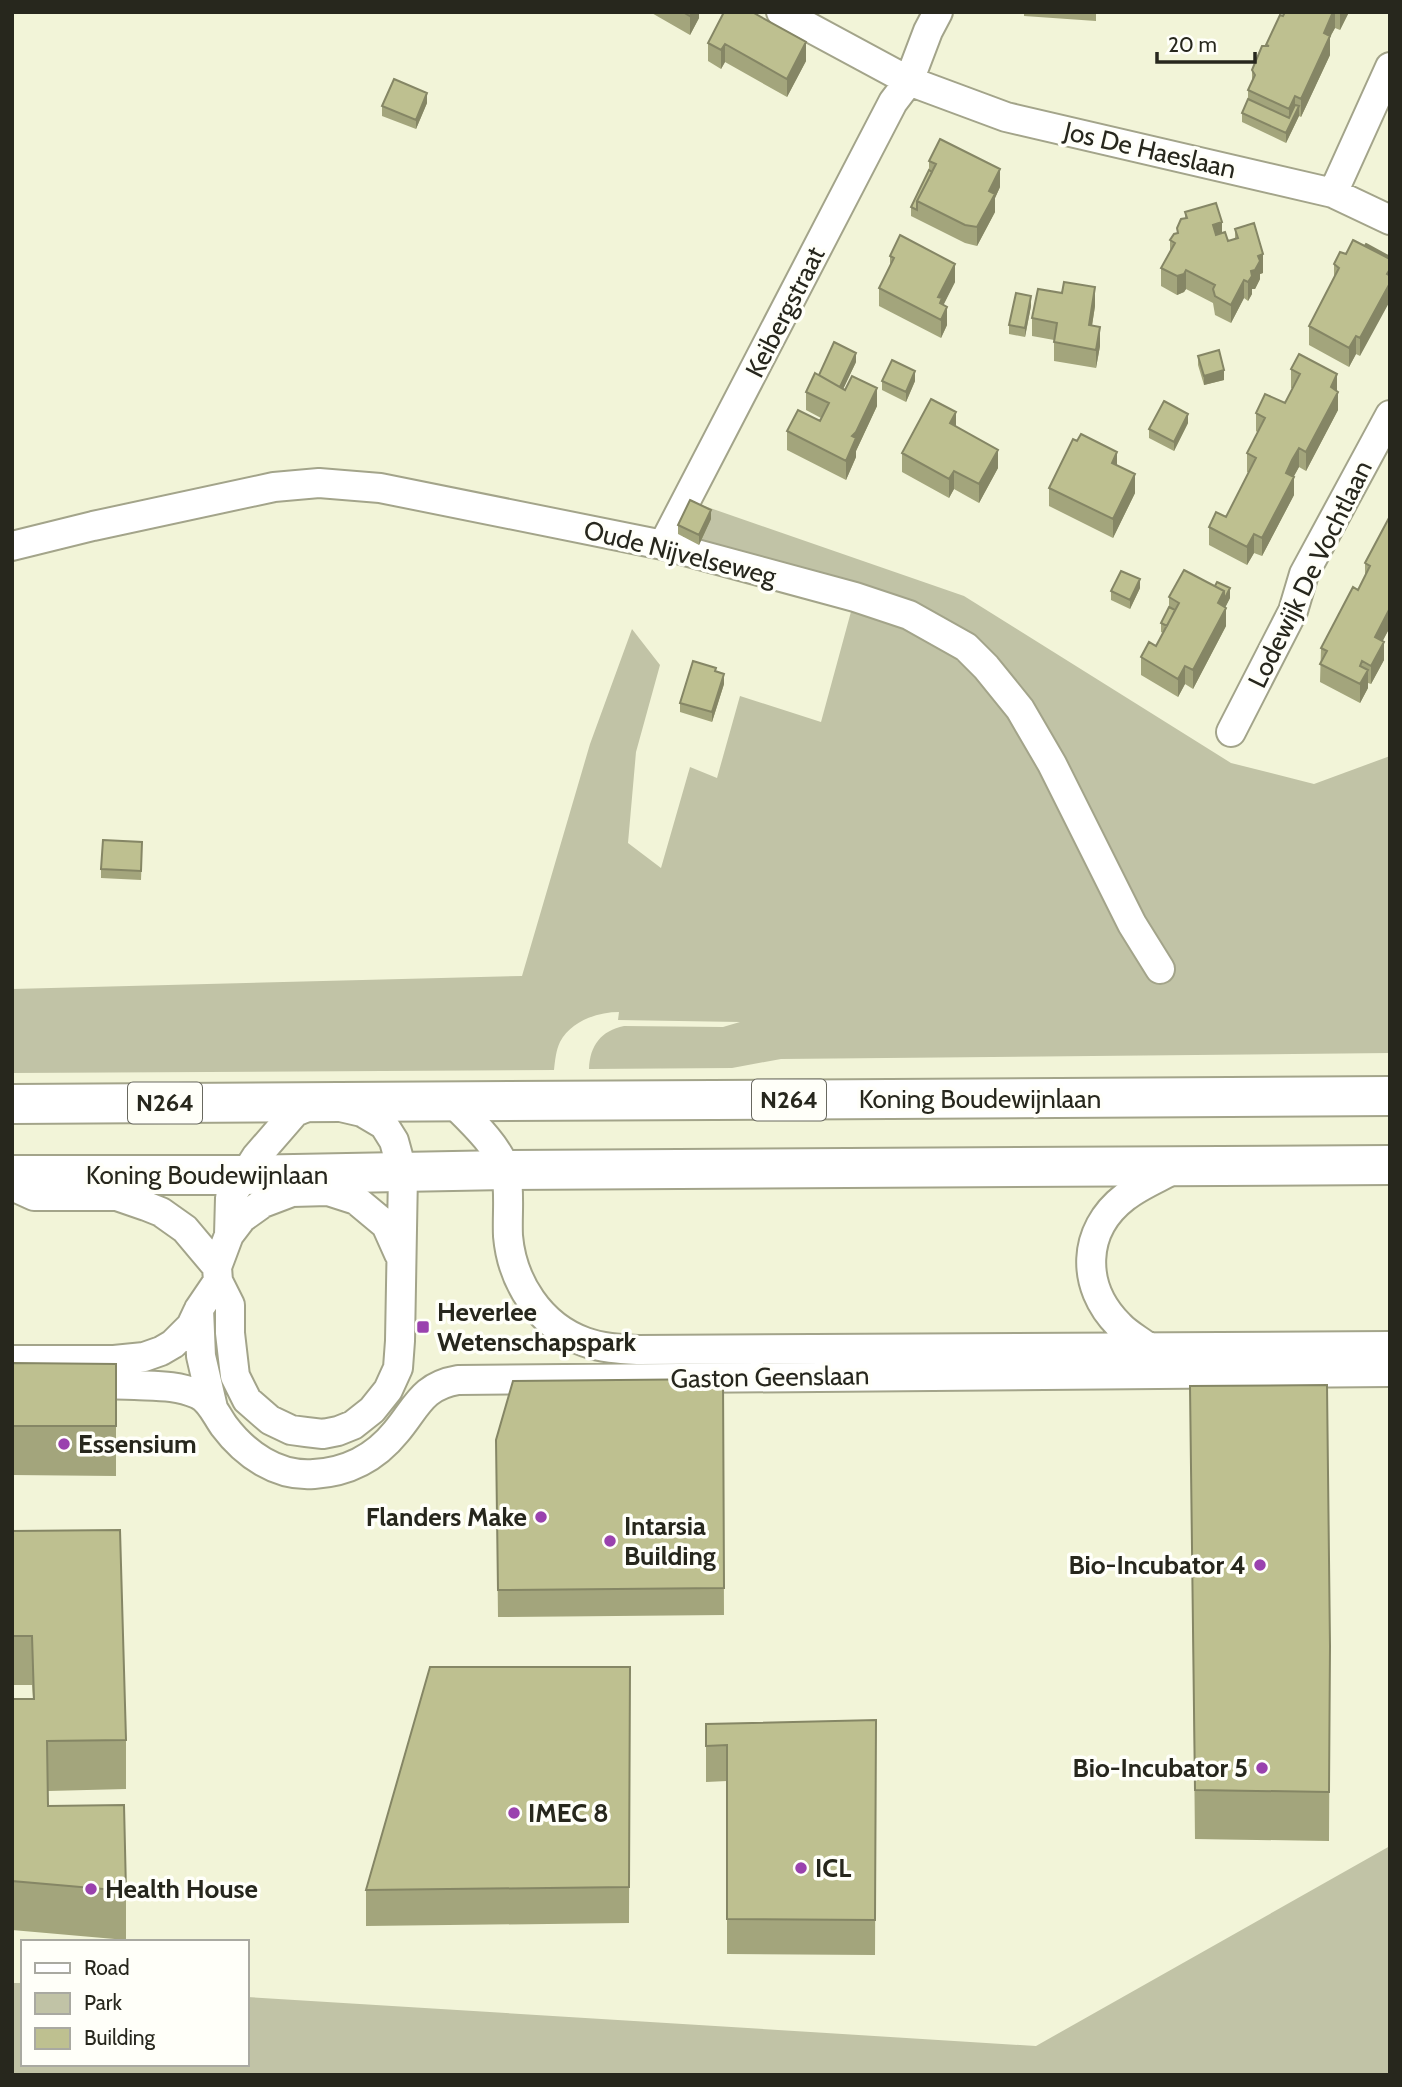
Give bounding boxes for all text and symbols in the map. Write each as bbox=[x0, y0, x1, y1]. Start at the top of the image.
scale bar bbox=[1157, 21, 1255, 65]
text: 20 m bbox=[1168, 32, 1217, 57]
street label: Jos De Haeslaan bbox=[1060, 114, 1239, 185]
street label: Keibergstraat bbox=[738, 241, 832, 383]
street label: Lodewijk De Vochtlaan bbox=[1241, 455, 1379, 693]
street label: Oude Nijvelseweg bbox=[580, 514, 781, 593]
road number: N264 bbox=[752, 1080, 826, 1120]
road number: N264 bbox=[128, 1083, 202, 1124]
street label: Koning Boudewijnlaan bbox=[859, 1083, 1101, 1115]
street label: Koning Boudewijnlaan bbox=[86, 1159, 328, 1191]
place label: Heverlee Wetenschapspark bbox=[437, 1296, 636, 1358]
marker: Heverlee Wetenschapspark bbox=[415, 1319, 431, 1335]
street label: Gaston Geenslaan bbox=[670, 1359, 870, 1395]
place label: Essensium bbox=[78, 1428, 197, 1460]
marker: Essensium bbox=[56, 1436, 72, 1452]
place label: Flanders Make bbox=[366, 1501, 527, 1533]
marker: Flanders Make bbox=[533, 1509, 549, 1525]
place label: Intarsia Building bbox=[624, 1510, 716, 1572]
marker: Intarsia Building bbox=[602, 1533, 618, 1549]
place label: Bio-Incubator 4 bbox=[1068, 1549, 1246, 1581]
marker: Bio-Incubator 4 bbox=[1252, 1557, 1268, 1573]
place label: Bio-Incubator 5 bbox=[1073, 1752, 1248, 1784]
marker: Bio-Incubator 5 bbox=[1254, 1760, 1270, 1776]
place label: IMEC 8 bbox=[528, 1797, 609, 1829]
marker: IMEC 8 bbox=[506, 1805, 522, 1821]
place label: ICL bbox=[815, 1852, 851, 1884]
marker: ICL bbox=[793, 1860, 809, 1876]
place label: Health House bbox=[105, 1873, 258, 1905]
marker: Health House bbox=[83, 1881, 99, 1897]
legend bbox=[21, 1940, 248, 2066]
text: Road bbox=[84, 1955, 130, 1980]
text: Park bbox=[84, 1990, 122, 2015]
text: Building bbox=[84, 2025, 156, 2050]

